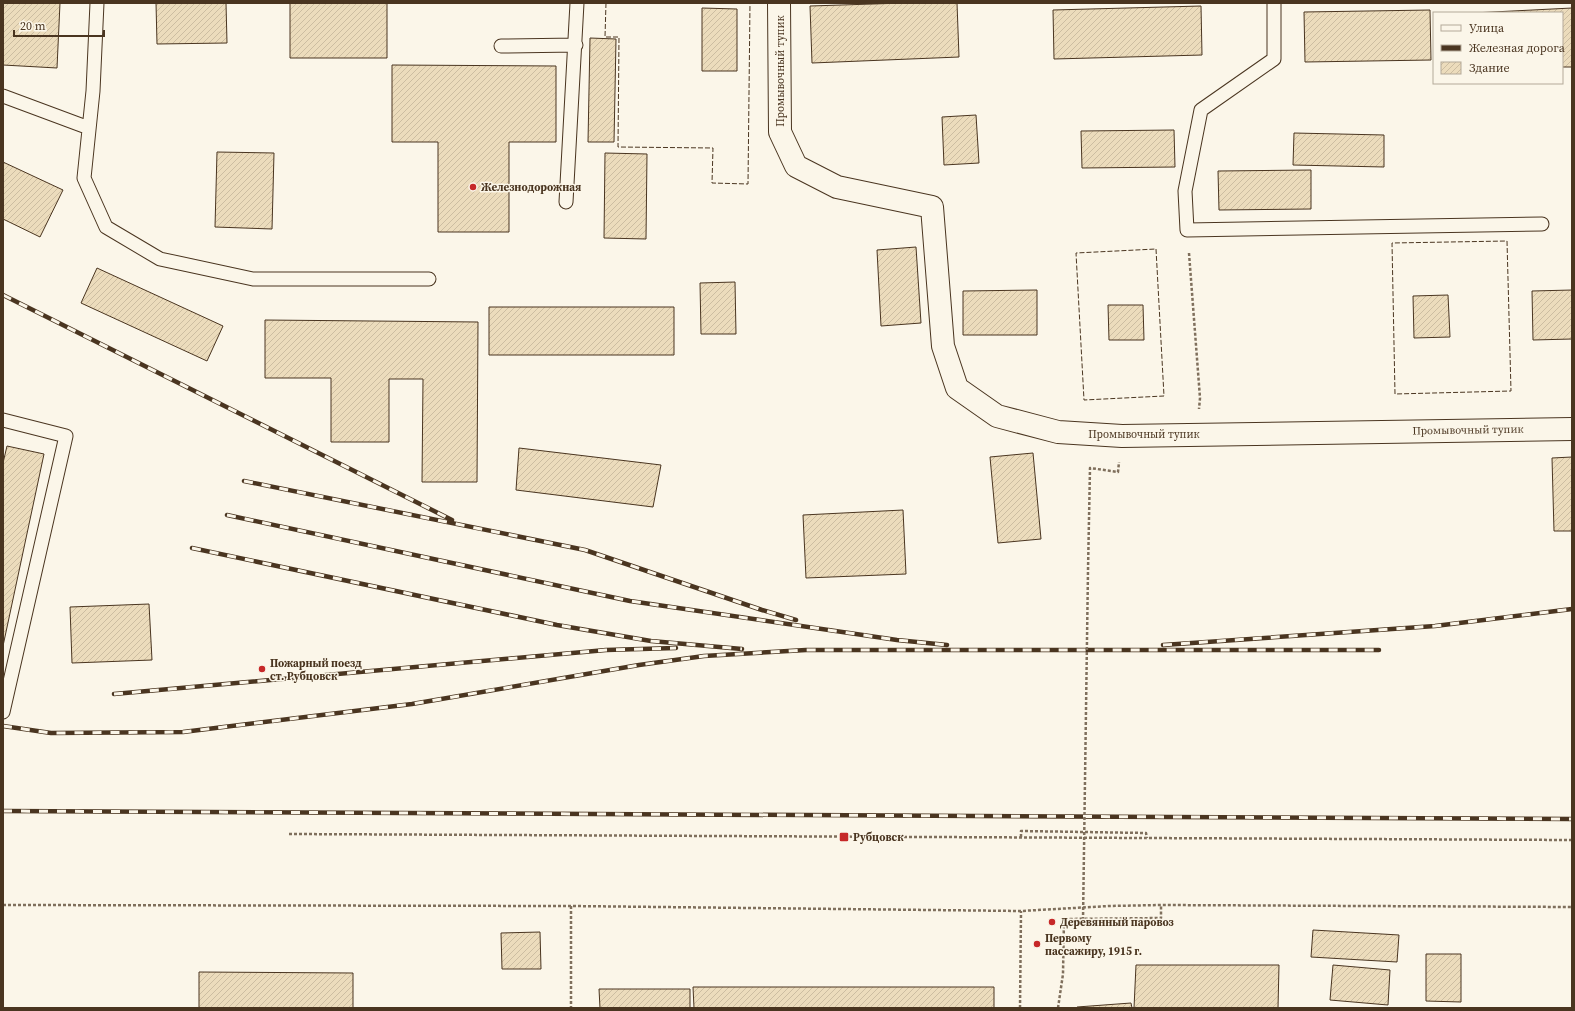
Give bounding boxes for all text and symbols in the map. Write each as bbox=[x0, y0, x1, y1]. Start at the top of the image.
scale bar bbox=[14, 12, 104, 38]
legend bbox=[1433, 12, 1563, 84]
street label: Промывочный тупик bbox=[773, 15, 788, 127]
text: 20 m bbox=[20, 18, 46, 34]
text: Улица bbox=[1469, 20, 1505, 36]
text: Железная дорога bbox=[1469, 40, 1566, 56]
text: Здание bbox=[1469, 60, 1510, 76]
place label: Железнодорожная bbox=[481, 180, 581, 195]
marker: Железнодорожная bbox=[468, 182, 478, 192]
street label: Промывочный тупик bbox=[1412, 422, 1524, 438]
street label: Промывочный тупик bbox=[1088, 427, 1200, 442]
place label: Пожарный поезд ст. Рубцовск bbox=[270, 656, 362, 684]
marker: Пожарный поезд ст. Рубцовск bbox=[257, 664, 267, 674]
place label: Рубцовск bbox=[853, 830, 904, 845]
marker: Рубцовск bbox=[838, 831, 850, 843]
place label: Деревянный паровоз bbox=[1060, 915, 1174, 930]
marker: Деревянный паровоз bbox=[1047, 917, 1057, 927]
place label: Первому пассажиру, 1915 г. bbox=[1045, 931, 1142, 959]
marker: Первому пассажиру, 1915 г. bbox=[1032, 939, 1042, 949]

